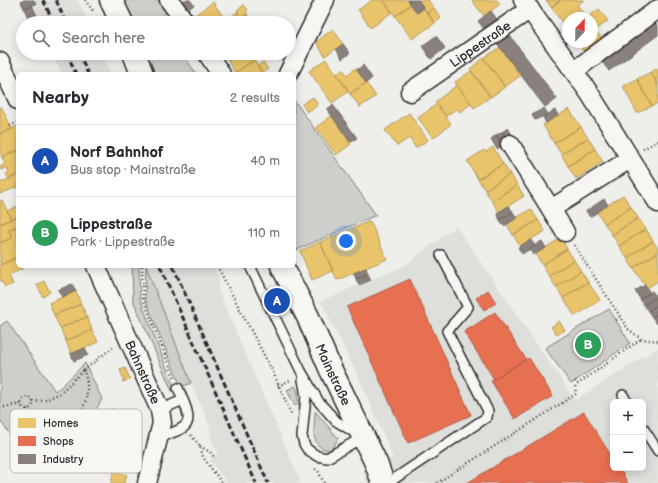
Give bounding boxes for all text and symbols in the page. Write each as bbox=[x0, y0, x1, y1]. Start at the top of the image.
north arrow bbox=[562, 12, 598, 48]
search box bbox=[16, 16, 296, 60]
street label: Lippestraße bbox=[447, 18, 514, 71]
icon: search bbox=[30, 27, 52, 49]
text: Search here bbox=[62, 29, 145, 48]
text: Nearby bbox=[32, 88, 89, 108]
text: 2 results bbox=[230, 90, 280, 106]
text: Norf Bahnhof bbox=[70, 143, 163, 162]
text: A bbox=[41, 153, 49, 169]
text: 40 m bbox=[250, 153, 280, 169]
text: Bus stop · Mainstraße bbox=[70, 162, 196, 178]
text: Lippestraße bbox=[70, 215, 152, 234]
text: B bbox=[40, 225, 50, 241]
text: 110 m bbox=[248, 225, 280, 241]
your location bbox=[336, 231, 356, 251]
text: Park · Lippestraße bbox=[70, 234, 175, 250]
pin: A bbox=[264, 286, 290, 316]
pin: B bbox=[575, 330, 601, 360]
street label: Bahnstraße bbox=[121, 338, 163, 407]
street label: Mainstraße bbox=[311, 341, 354, 408]
map controls bbox=[610, 399, 646, 471]
button: + bbox=[610, 399, 646, 435]
legend bbox=[10, 409, 142, 473]
text: Homes bbox=[43, 417, 79, 430]
text: Shops bbox=[43, 435, 74, 448]
button: − bbox=[610, 435, 646, 471]
text: Industry bbox=[43, 453, 83, 466]

